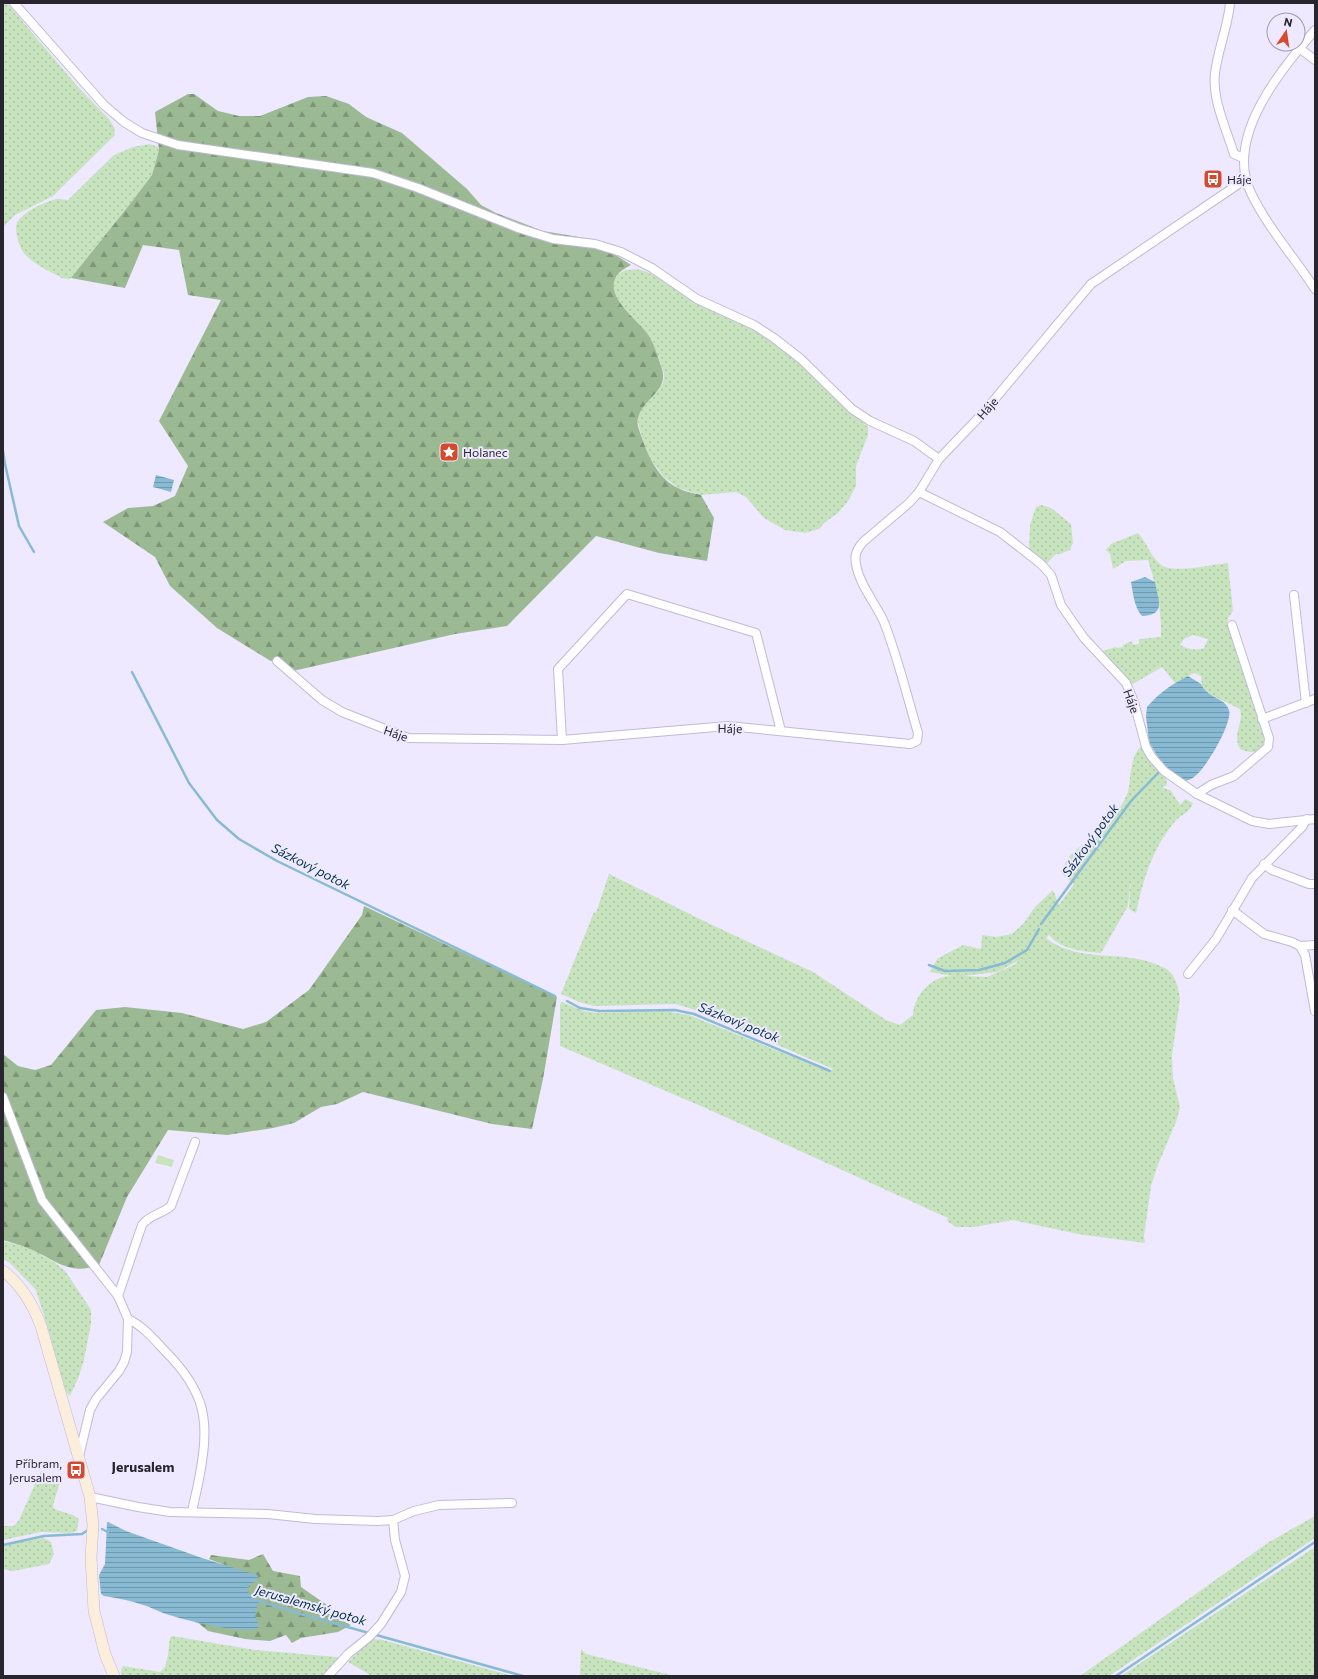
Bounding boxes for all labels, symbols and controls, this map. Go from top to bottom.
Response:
north arrow [1266,12,1306,52]
text: N [1283,15,1294,29]
bus stop icon: Háje [1202,168,1224,190]
place label: Háje [1227,172,1252,186]
street label: Háje [974,394,1000,422]
place icon: Holanec [438,441,460,463]
place label: Holanec [463,445,508,459]
street label: Háje [1121,687,1143,715]
street label: Háje [718,721,742,735]
street label: Háje [382,722,410,744]
water label: Sázkový potok [1058,800,1122,880]
water label: Sázkový potok [269,839,354,893]
water label: Sázkový potok [696,998,783,1046]
place label: Příbram, Jerusalem [9,1456,62,1485]
district label: Jerusalem [112,1458,174,1475]
bus stop icon: Příbram, Jerusalem [65,1459,87,1481]
water label: Jerusalemský potok [253,1581,369,1629]

